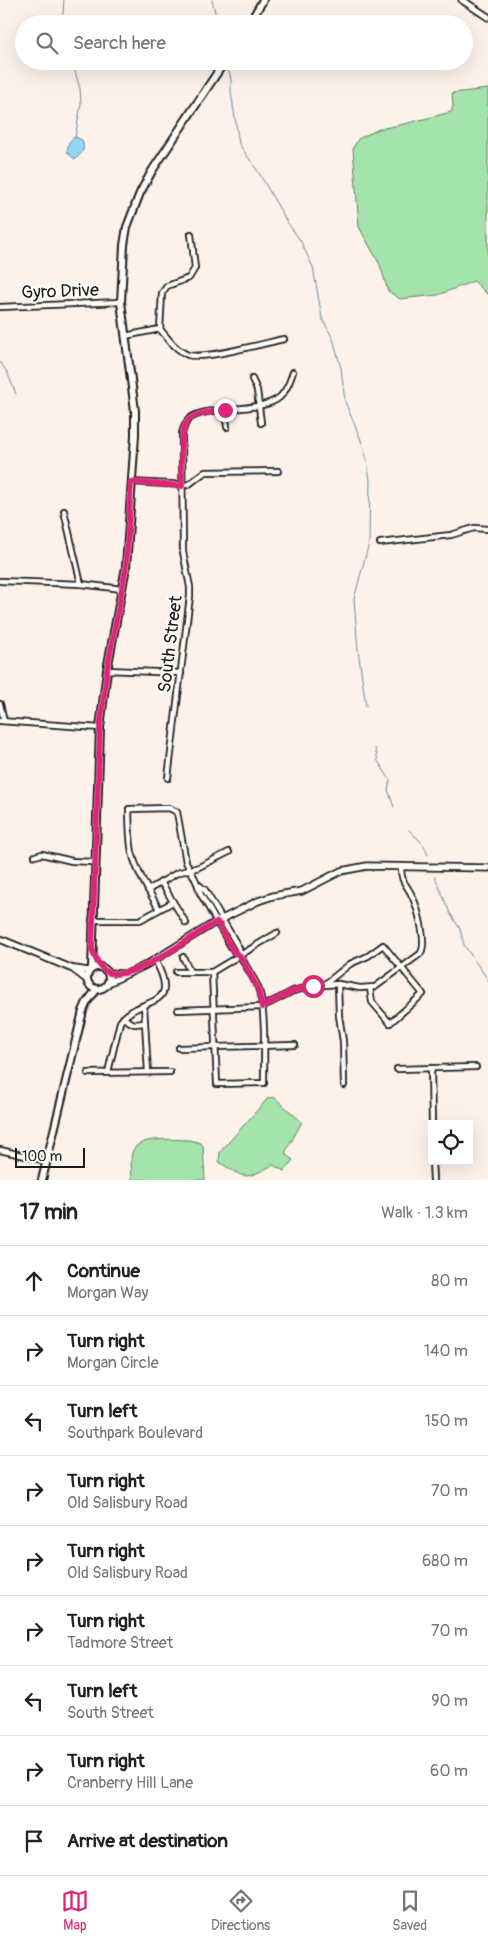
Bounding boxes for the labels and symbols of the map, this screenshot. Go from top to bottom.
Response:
street label: Gyro Drive [21,279,99,304]
route end [214,399,237,422]
street label: South Street [153,593,188,694]
route start [302,975,325,998]
scale bar [15,1145,85,1168]

